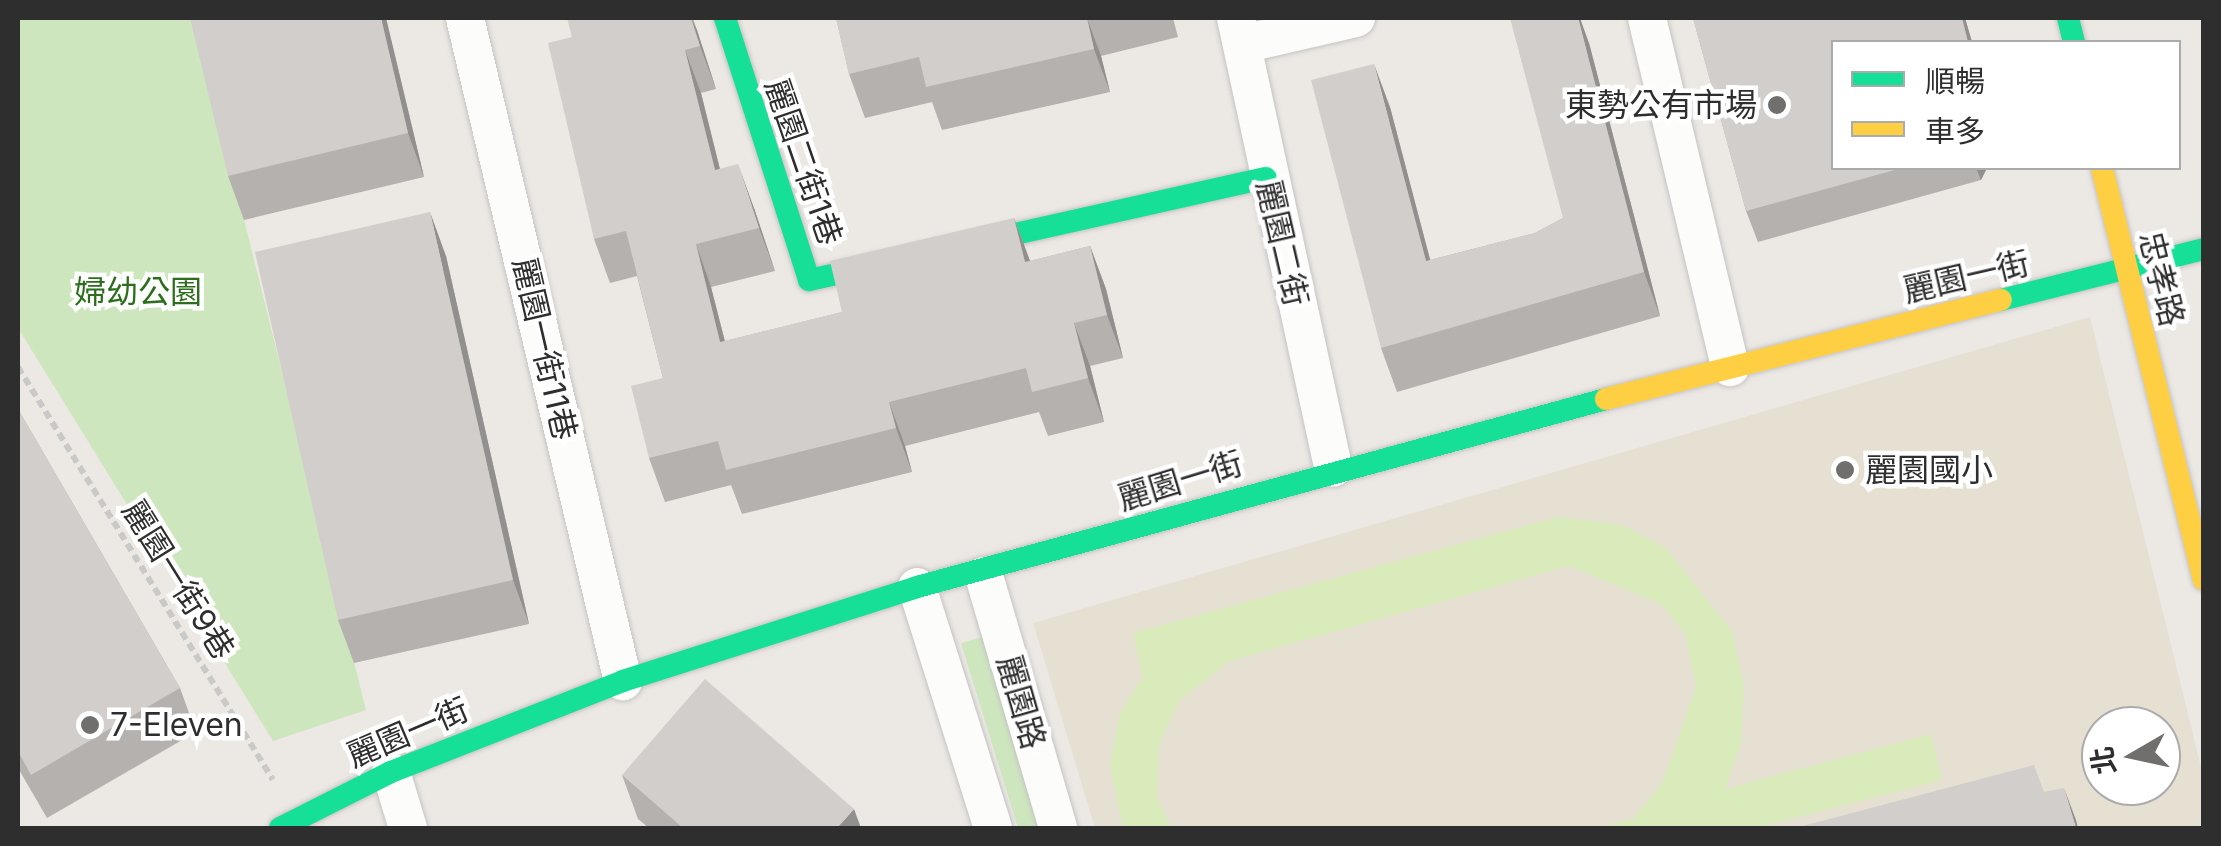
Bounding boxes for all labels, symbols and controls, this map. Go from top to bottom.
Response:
legend [1831,40,2181,170]
text: 順暢 [1925,63,1985,99]
street label: 麗園二街1巷 [757,74,849,250]
place label: 東勢公有市場 [1565,86,1757,124]
marker: 東勢公有市場 [1766,94,1788,116]
text: 車多 [1925,113,1985,149]
street label: 麗園二街 [1249,176,1315,310]
street label: 忠孝路 [2131,228,2191,330]
street label: 麗園一街 [1899,244,2033,310]
street label: 麗園一街11巷 [504,254,584,444]
park label: 婦幼公園 [74,273,202,311]
street label: 麗園一街 [1113,444,1247,518]
place label: 麗園國小 [1865,451,1993,489]
marker: 麗園國小 [1834,459,1856,481]
street label: 麗園一街9巷 [114,494,242,666]
street label: 麗園路 [989,651,1053,753]
street label: 麗園一街 [342,690,474,776]
place label: 7-Eleven [110,706,243,744]
north arrow [2081,706,2181,806]
marker: 7-Eleven [79,714,101,736]
text: 北 [2084,744,2122,777]

